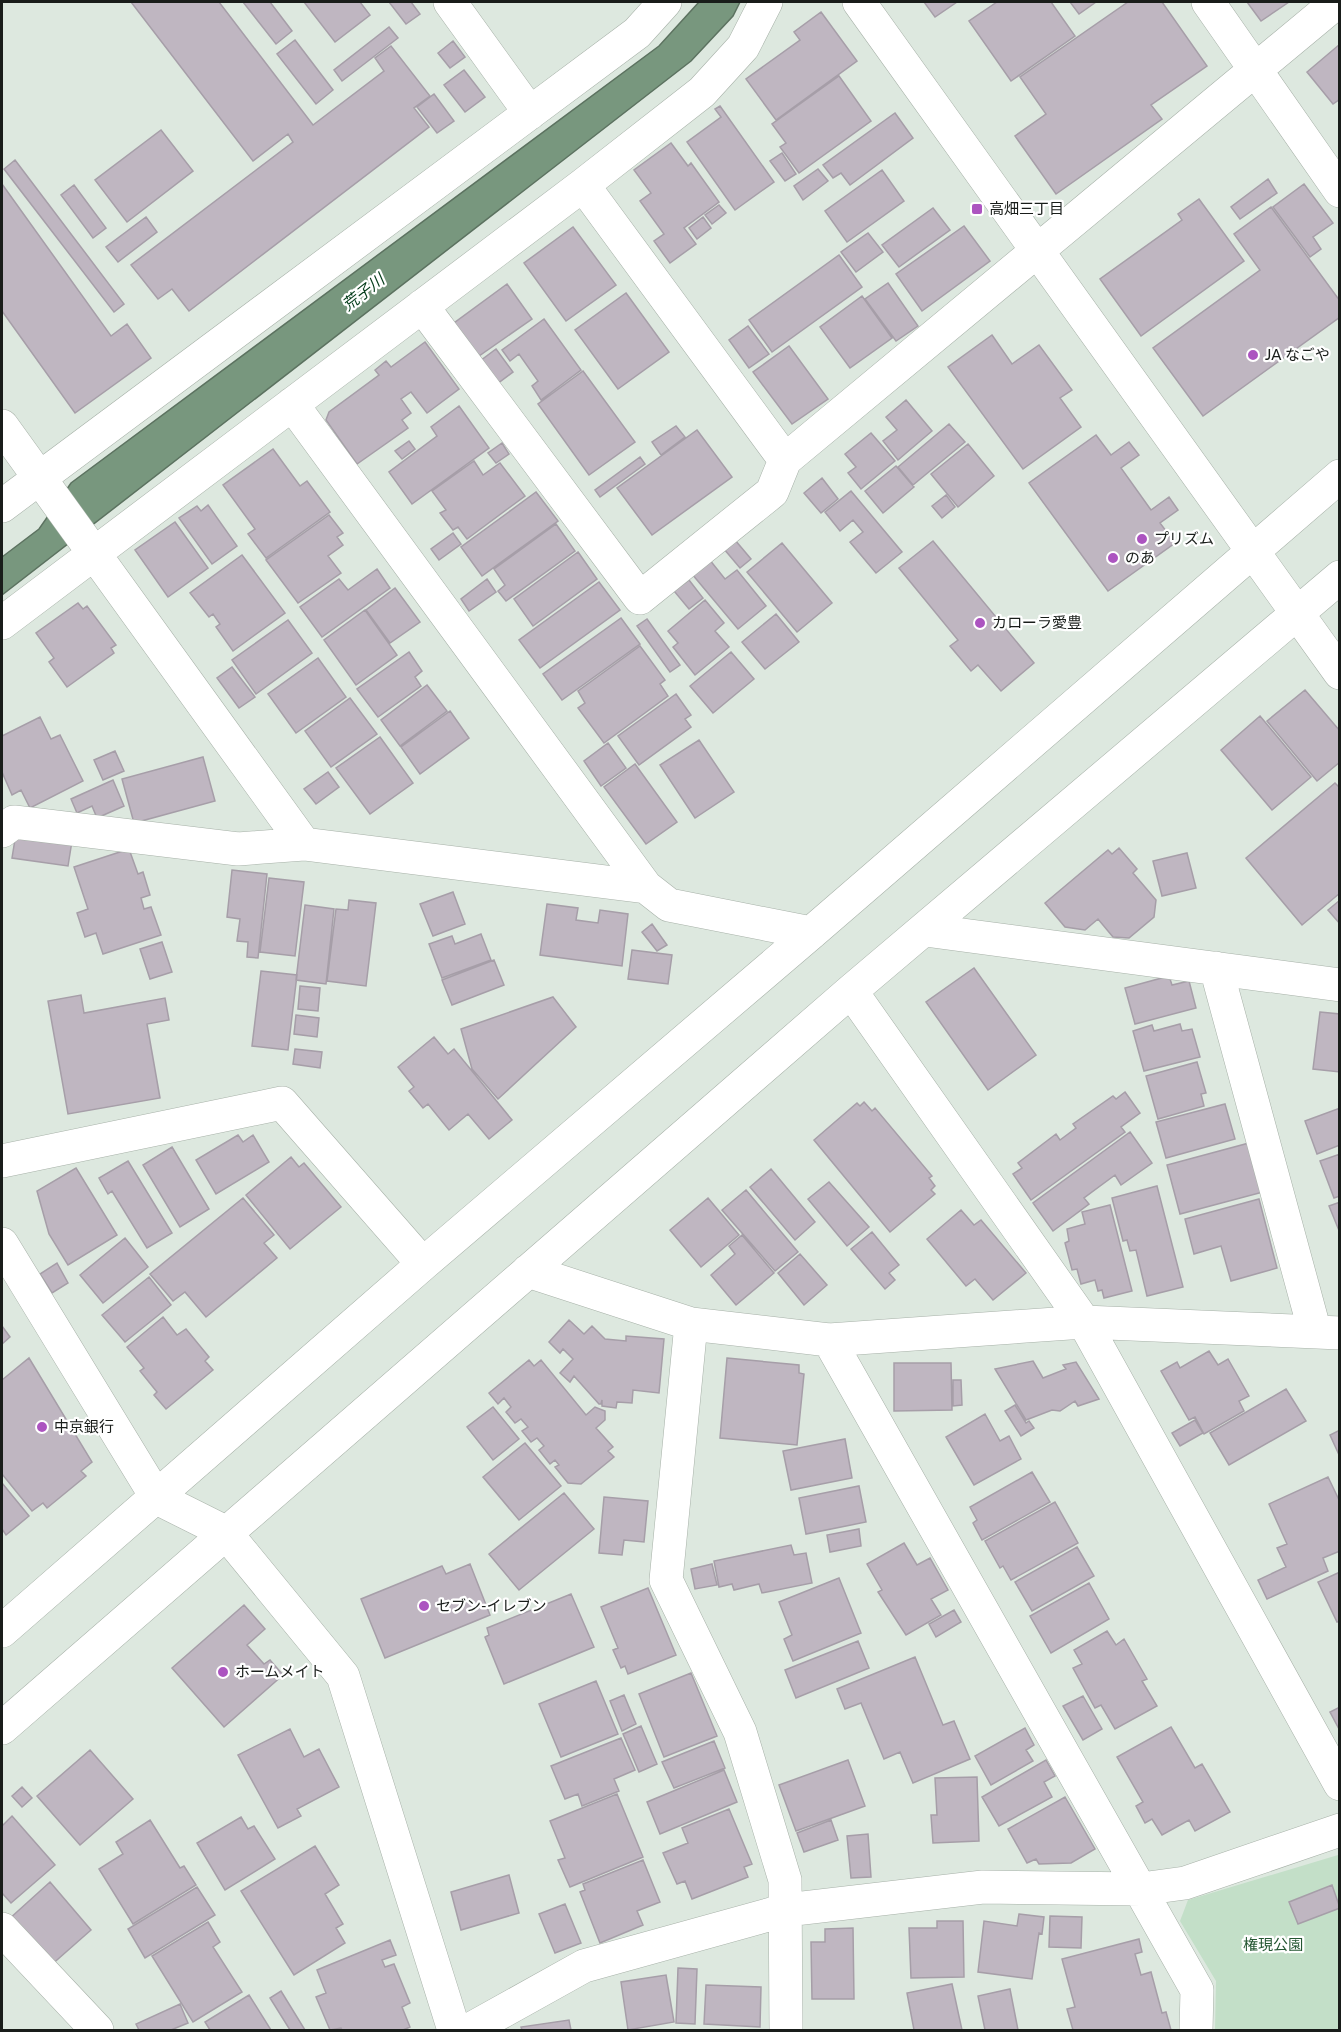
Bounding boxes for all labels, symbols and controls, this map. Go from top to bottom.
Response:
place label: 高畑三丁目 [989,199,1064,217]
marker: 高畑三丁目 [970,202,984,216]
water label: 荒子川 [338,268,389,314]
place label: JA なごや [1265,345,1330,363]
marker: JA なごや [1246,348,1260,362]
place label: プリズム [1154,529,1214,547]
marker: プリズム [1135,532,1149,546]
place label: のあ [1125,548,1155,566]
marker: のあ [1106,551,1120,565]
place label: カローラ愛豊 [992,613,1082,631]
marker: カローラ愛豊 [973,616,987,630]
place label: 中京銀行 [54,1417,114,1435]
marker: 中京銀行 [35,1420,49,1434]
place label: セブン-イレブン [436,1596,547,1614]
marker: セブン-イレブン [417,1599,431,1613]
place label: ホームメイト [235,1662,325,1680]
marker: ホームメイト [216,1665,230,1679]
park label: 権現公園 [1243,1935,1303,1953]

